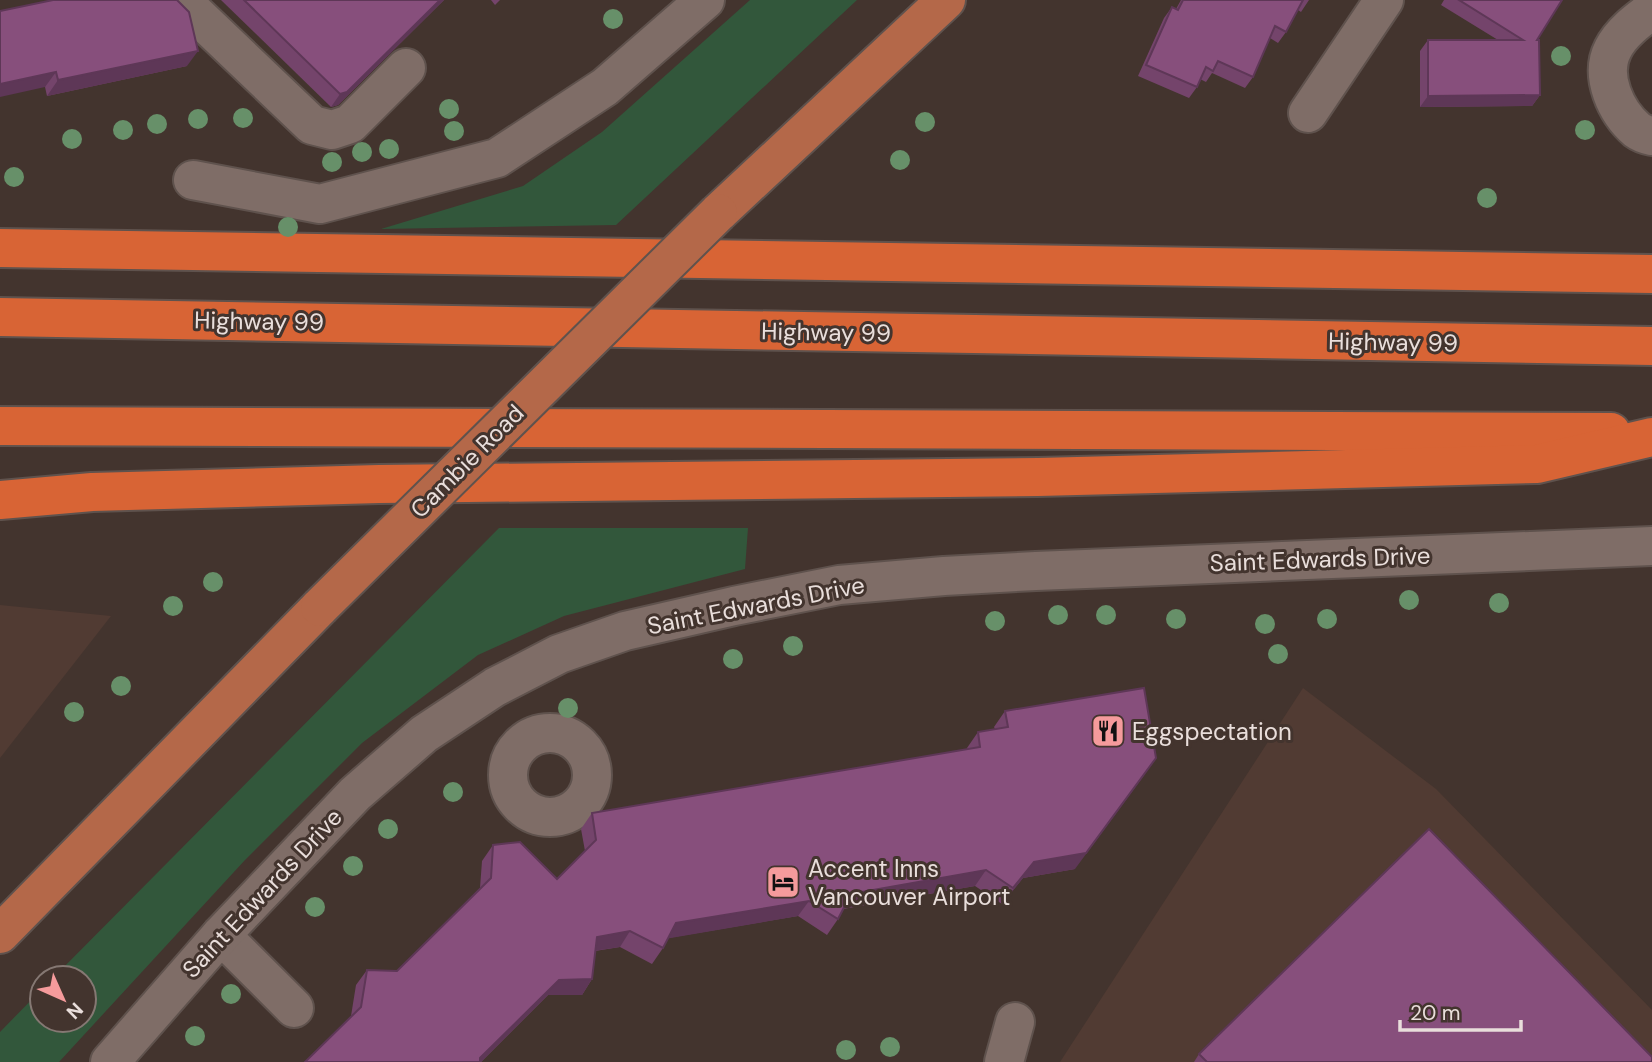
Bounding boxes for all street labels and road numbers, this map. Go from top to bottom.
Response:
street label: Highway 99 [194,304,324,338]
street label: Highway 99 [761,315,891,349]
street label: Highway 99 [1328,325,1458,359]
street label: Cambie Road [404,398,530,524]
street label: Saint Edwards Drive [1209,540,1431,578]
street label: Saint Edwards Drive [645,569,867,641]
street label: Saint Edwards Drive [175,802,349,984]

